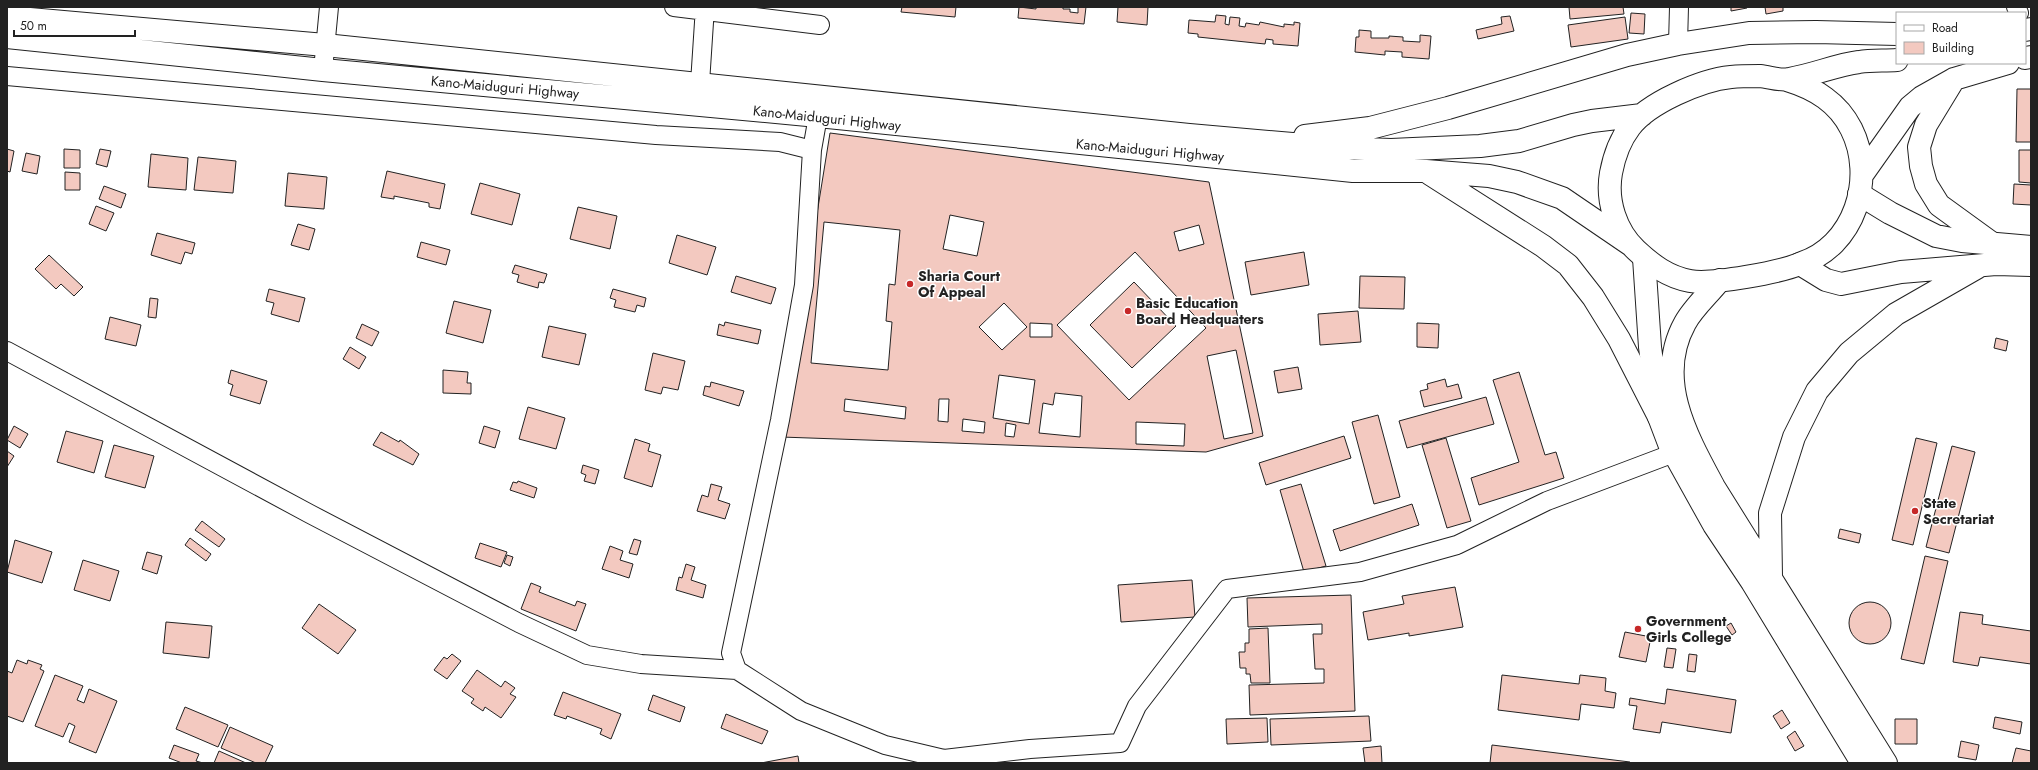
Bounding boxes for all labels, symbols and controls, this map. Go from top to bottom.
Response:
scale bar [14,12,135,38]
legend [1896,12,2026,64]
text: 50 m [20,17,47,35]
text: Road [1932,19,1958,37]
text: Building [1932,39,1974,57]
street label: Kano-Maiduguri Highway [430,71,581,104]
street label: Kano-Maiduguri Highway [752,100,903,136]
street label: Kano-Maiduguri Highway [1075,134,1226,167]
place label: Sharia Court Of Appeal [918,266,1001,302]
marker: Sharia Court Of Appeal [905,279,915,289]
place label: Basic Education Board Headquaters [1136,293,1264,329]
marker: Basic Education Board Headquaters [1123,306,1133,316]
place label: State Secretariat [1923,493,1994,529]
marker: State Secretariat [1910,506,1920,516]
place label: Government Girls College [1646,611,1732,647]
marker: Government Girls College [1633,624,1643,634]

